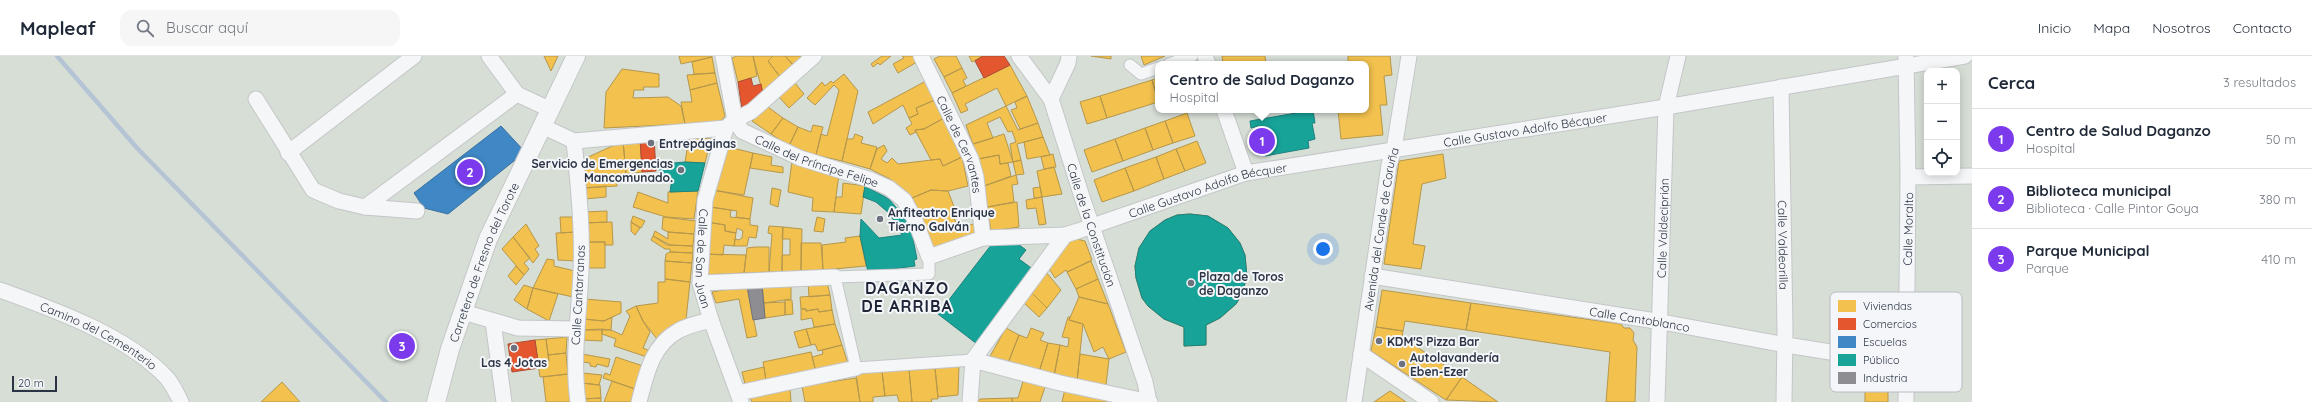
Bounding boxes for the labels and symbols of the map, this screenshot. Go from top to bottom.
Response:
street label: Calle de Cervantes [934,93,985,194]
street label: Calle Gustavo Adolfo Bécquer [1442,109,1608,149]
pin: 1 [1249,126,1275,156]
street label: Calle del Príncipe Felipe [753,131,882,190]
place label: Entrepáginas [659,136,736,151]
marker: Entrepáginas [646,138,656,148]
street label: Avenida del Conde de Coruña [1360,145,1402,312]
place label: Servicio de Emergencias Mancomunado. [531,156,673,185]
pin: 2 [457,157,483,187]
street label: Calle Gustavo Adolfo Bécquer [1126,159,1288,221]
street label: Calle de la Constitución [1064,161,1120,289]
marker: Servicio de Emergencias Mancomunado. [676,165,686,175]
street label: Calle Valdeciprián [1653,178,1671,278]
street label: Carretera de Fresno del Torote [445,180,522,344]
street label: Calle Moralto [1900,192,1916,266]
street label: Calle Valdeorilla [1775,200,1792,290]
place label: Anfiteatro Enrique Tierno Galván [888,205,995,234]
street label: Calle de San Juan [692,208,715,310]
marker: Anfiteatro Enrique Tierno Galván [875,214,885,224]
your location [1313,239,1333,259]
street label: Calle Cantarranas [568,244,588,345]
place label: Plaza de Toros de Daganzo [1199,269,1284,298]
district label: DAGANZO DE ARRIBA [861,278,953,316]
marker: Plaza de Toros de Daganzo [1186,278,1196,288]
legend [1830,292,1962,392]
street label: Camino del Cementerio [38,298,160,373]
text: Viviendas [1863,299,1912,313]
street label: Calle Cantoblanco [1588,303,1691,335]
text: Comercios [1863,317,1917,331]
pin: 3 [389,331,415,361]
place label: KDM'S Pizza Bar [1387,334,1480,349]
text: Escuelas [1863,335,1907,349]
marker: KDM'S Pizza Bar [1374,336,1384,346]
marker: Las 4 Jotas [509,343,519,353]
place label: Autolavandería Eben-Ezer [1410,350,1499,379]
text: Público [1863,353,1900,367]
place label: Las 4 Jotas [481,355,547,370]
marker: Autolavandería Eben-Ezer [1397,359,1407,369]
text: Industria [1863,371,1907,385]
scale bar [12,374,57,393]

